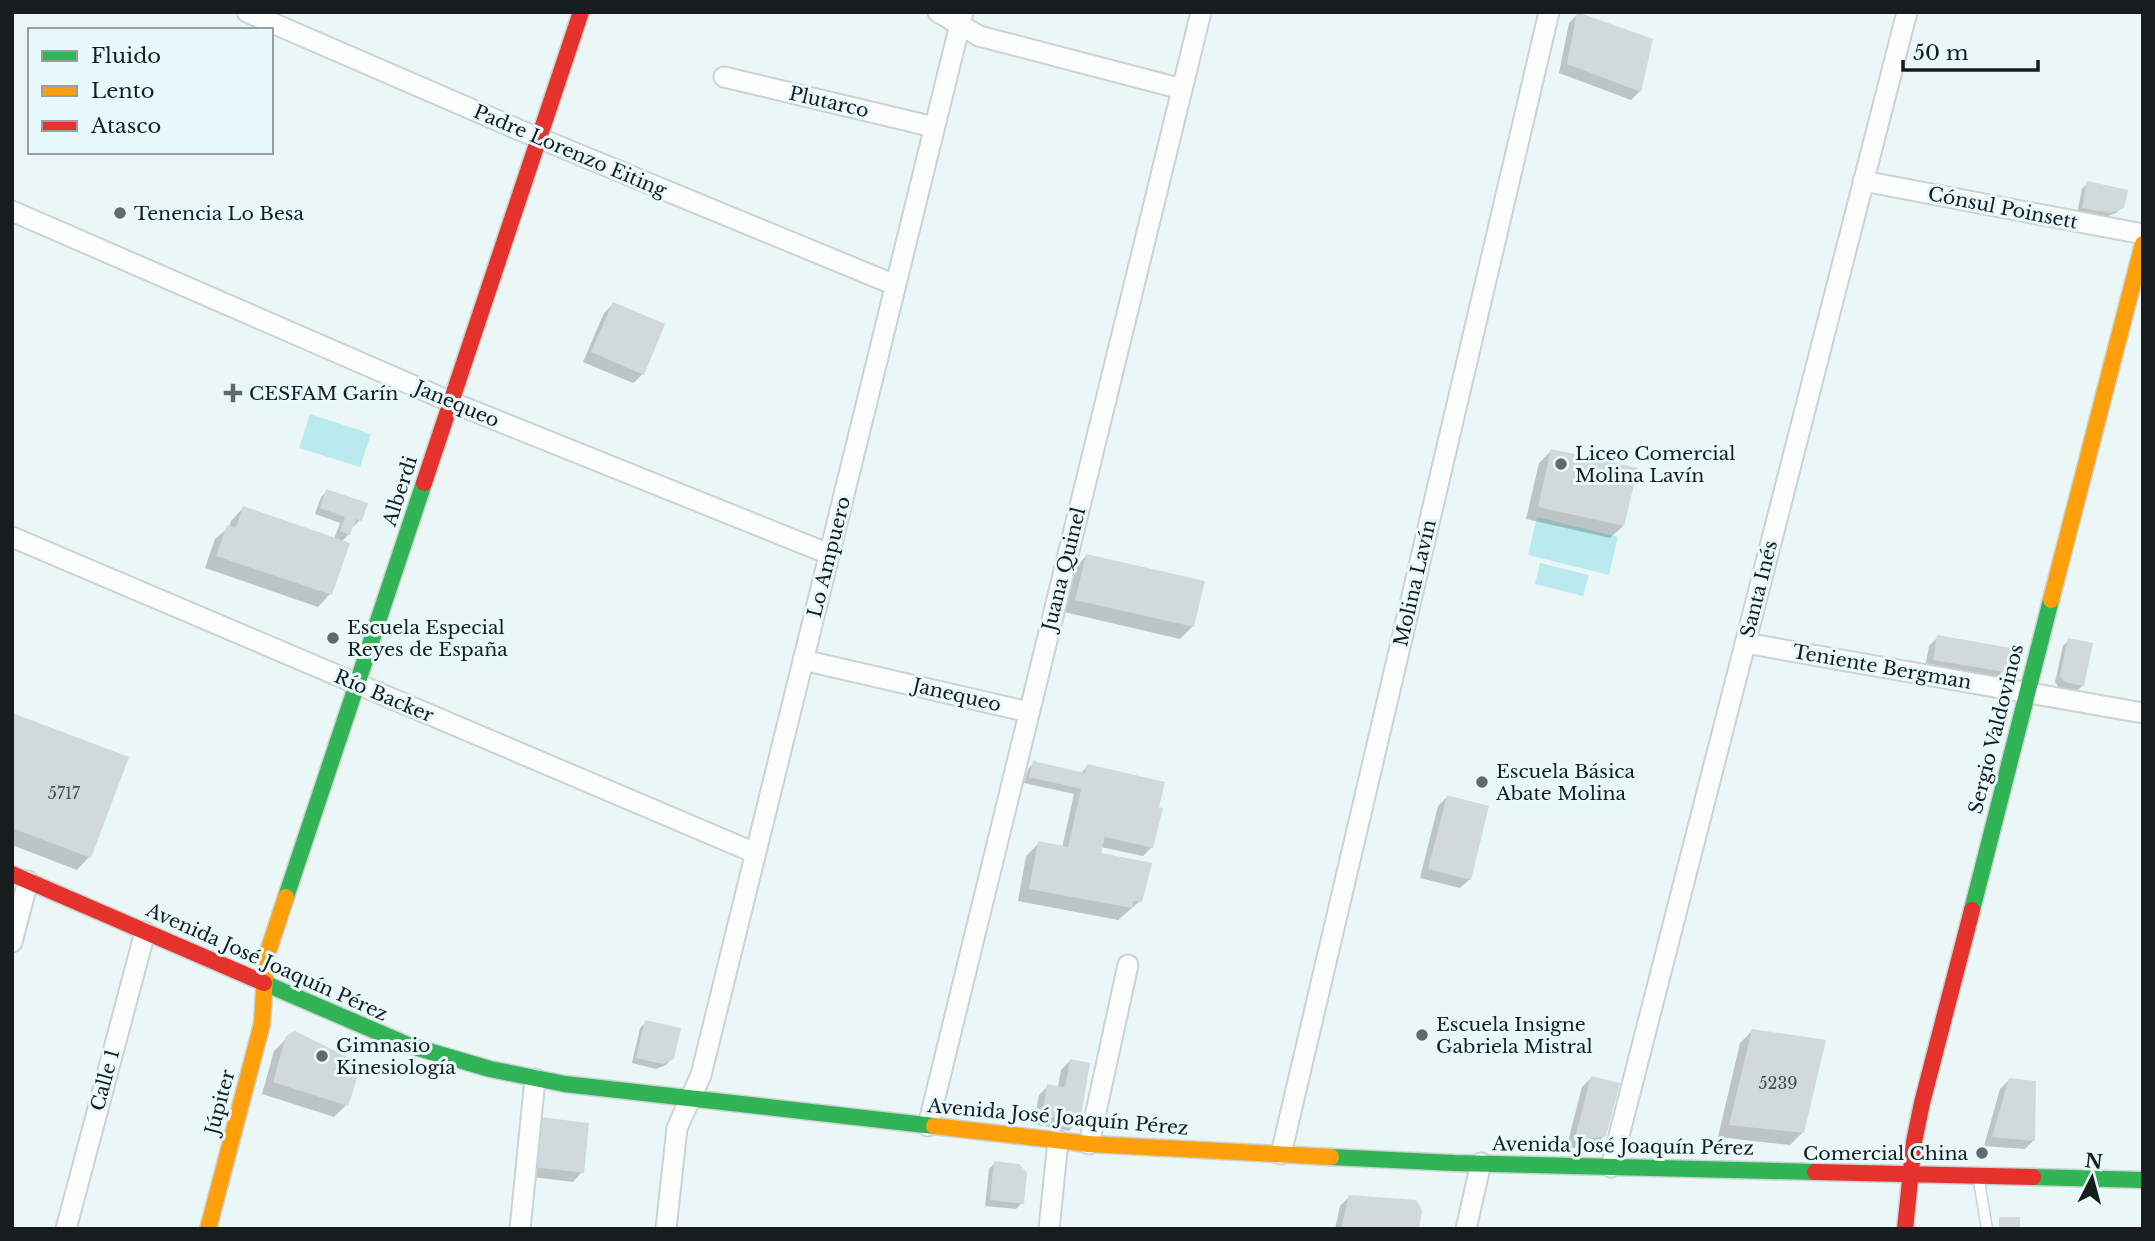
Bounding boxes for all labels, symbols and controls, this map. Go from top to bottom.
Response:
legend [28,28,273,154]
scale bar [1903,28,2038,72]
text: 50 m [1913,40,1969,66]
text: Fluido [91,43,161,69]
text: Lento [91,78,154,104]
street label: Plutarco [787,82,871,122]
street label: Padre Lorenzo Eiting [470,100,670,202]
text: Atasco [90,113,161,139]
street label: Cónsul Poinsett [1926,182,2081,234]
place label: Tenencia Lo Besa [134,202,304,225]
marker: Tenencia Lo Besa [112,205,128,221]
street label: Janequeo [408,375,503,432]
place label: CESFAM Garín [249,382,398,405]
marker: CESFAM Garín [223,383,243,403]
place label: Liceo Comercial Molina Lavín [1575,442,1735,487]
street label: Alberdi [378,453,422,530]
marker: Liceo Comercial Molina Lavín [1553,456,1569,472]
street label: Lo Ampuero [803,494,855,620]
street label: Juana Quinel [1037,505,1090,636]
street label: Molina Lavín [1389,517,1441,649]
street label: Santa Inés [1736,538,1782,640]
place label: Escuela Especial Reyes de España [347,616,508,661]
marker: Escuela Especial Reyes de España [325,630,341,646]
street label: Teniente Bergman [1791,640,1973,694]
street label: Sergio Valdovinos [1964,642,2028,816]
street label: Río Backer [331,665,437,727]
street label: Janequeo [908,673,1003,716]
place label: Escuela Básica Abate Molina [1495,760,1636,805]
marker: Escuela Básica Abate Molina [1474,774,1490,790]
house number: 5717 [48,783,81,803]
street label: Avenida José Joaquín Pérez [142,898,391,1026]
place label: Escuela Insigne Gabriela Mistral [1436,1013,1593,1058]
marker: Escuela Insigne Gabriela Mistral [1414,1027,1430,1043]
place label: Gimnasio Kinesiología [336,1034,456,1079]
street label: Calle 1 [86,1047,124,1113]
marker: Gimnasio Kinesiología [314,1048,330,1064]
street label: Júpiter [200,1067,240,1140]
house number: 5239 [1758,1073,1798,1093]
street label: Avenida José Joaquín Pérez [926,1094,1189,1140]
street label: Avenida José Joaquín Pérez [1491,1132,1754,1160]
place label: Comercial China [1803,1142,1968,1165]
north arrow [2057,1143,2127,1213]
marker: Comercial China [1974,1145,1990,1161]
text: N [2084,1149,2104,1174]

